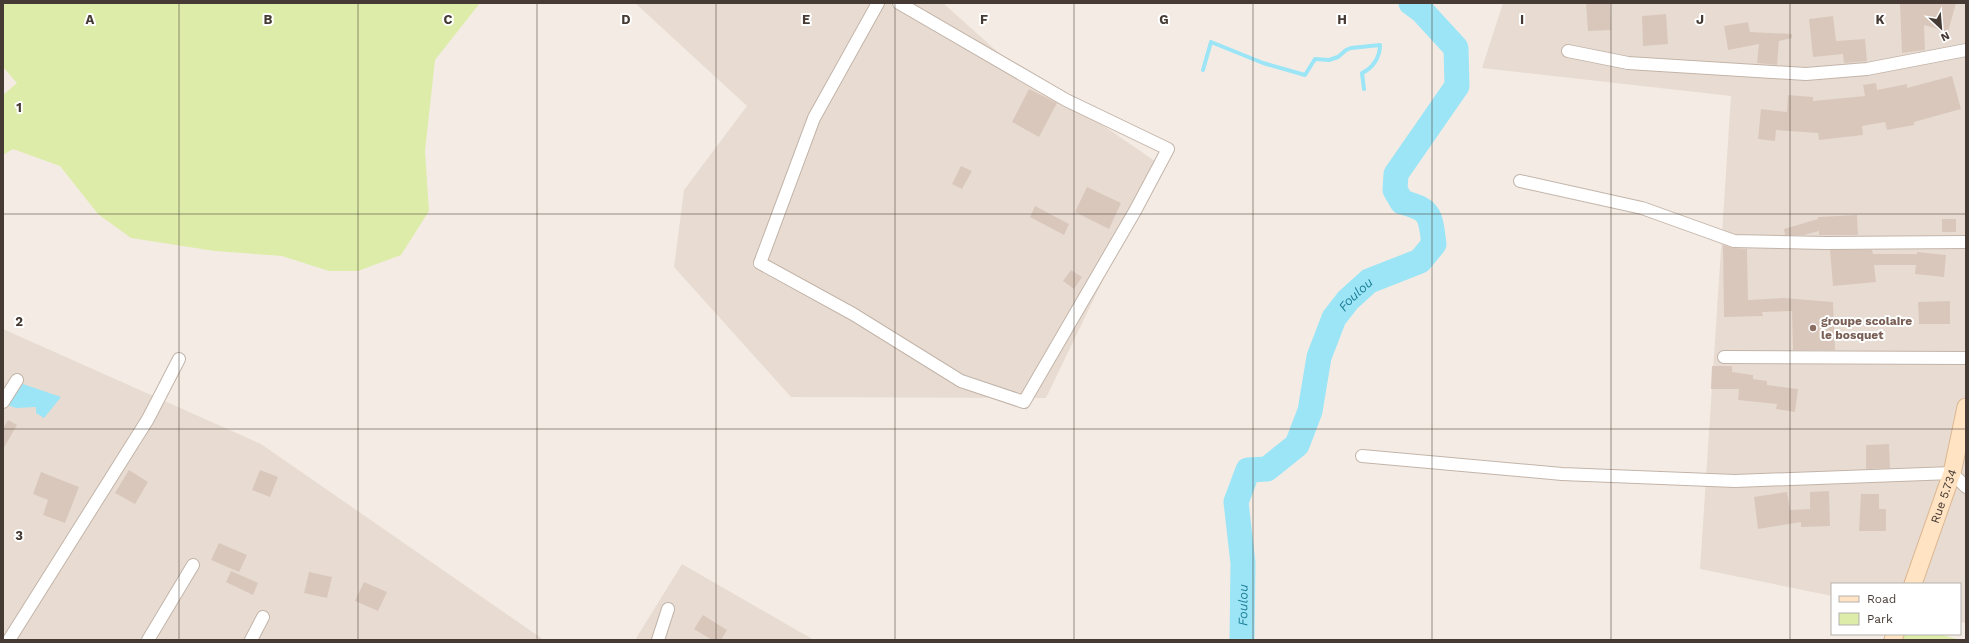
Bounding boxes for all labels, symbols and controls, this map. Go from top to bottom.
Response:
north arrow [1921,8,1961,48]
text: A [86,12,95,27]
text: B [264,12,273,27]
text: C [444,12,453,27]
text: D [621,12,631,27]
text: E [802,12,810,27]
text: F [980,12,988,27]
text: G [1159,12,1169,27]
text: H [1337,12,1347,27]
text: I [1520,12,1524,27]
text: J [1696,12,1704,27]
text: K [1875,12,1885,27]
text: N [1939,29,1952,44]
text: 1 [16,100,22,115]
water label: Foulou [1335,274,1376,314]
text: 2 [15,314,23,329]
place label: groupe scolaire le bosquet [1821,314,1912,342]
marker: groupe scolaire le bosquet [1808,323,1818,333]
street label: Rue 5.734 [1928,467,1960,525]
text: 3 [15,528,23,543]
legend [1831,583,1961,635]
water label: Foulou [1235,584,1250,626]
text: Road [1867,592,1896,606]
text: Park [1867,612,1893,626]

